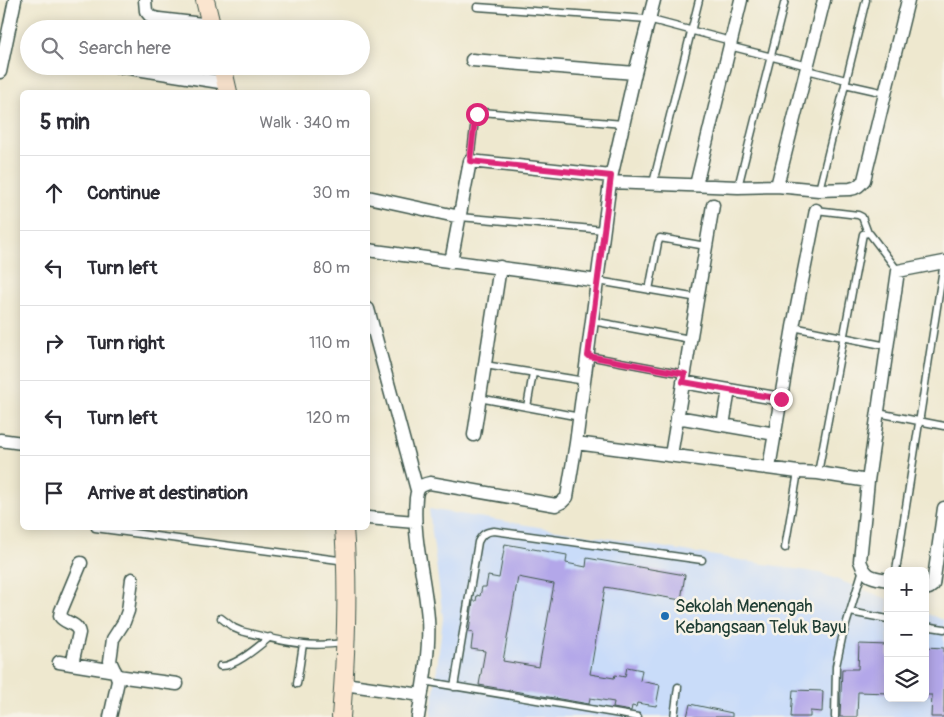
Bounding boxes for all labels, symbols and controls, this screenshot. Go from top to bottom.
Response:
search box [20,20,370,75]
icon: search [38,34,66,62]
text: Search here [78,36,171,60]
route start [466,103,489,126]
text: 5 min [40,109,90,136]
text: Walk · 340 m [259,113,350,133]
icon: ahead [40,179,68,207]
text: Continue [87,181,160,205]
text: 30 m [312,183,350,203]
icon: left [40,254,68,282]
text: Turn left [87,256,157,280]
text: 80 m [313,258,350,278]
icon: right [40,329,68,357]
text: Turn right [87,331,165,355]
text: 110 m [309,333,350,353]
route end [770,388,793,411]
icon: left [40,404,68,432]
text: Turn left [87,406,157,430]
text: 120 m [306,408,350,428]
icon: arrive [40,479,68,507]
text: Arrive at destination [87,481,248,505]
map controls [884,567,929,702]
button: + [884,567,929,612]
place label: Sekolah Menengah Kebangsaan Teluk Bayu [675,595,847,639]
marker: Sekolah Menengah Kebangsaan Teluk Bayu [659,610,671,622]
button: − [884,612,929,657]
button: layers [884,657,929,702]

